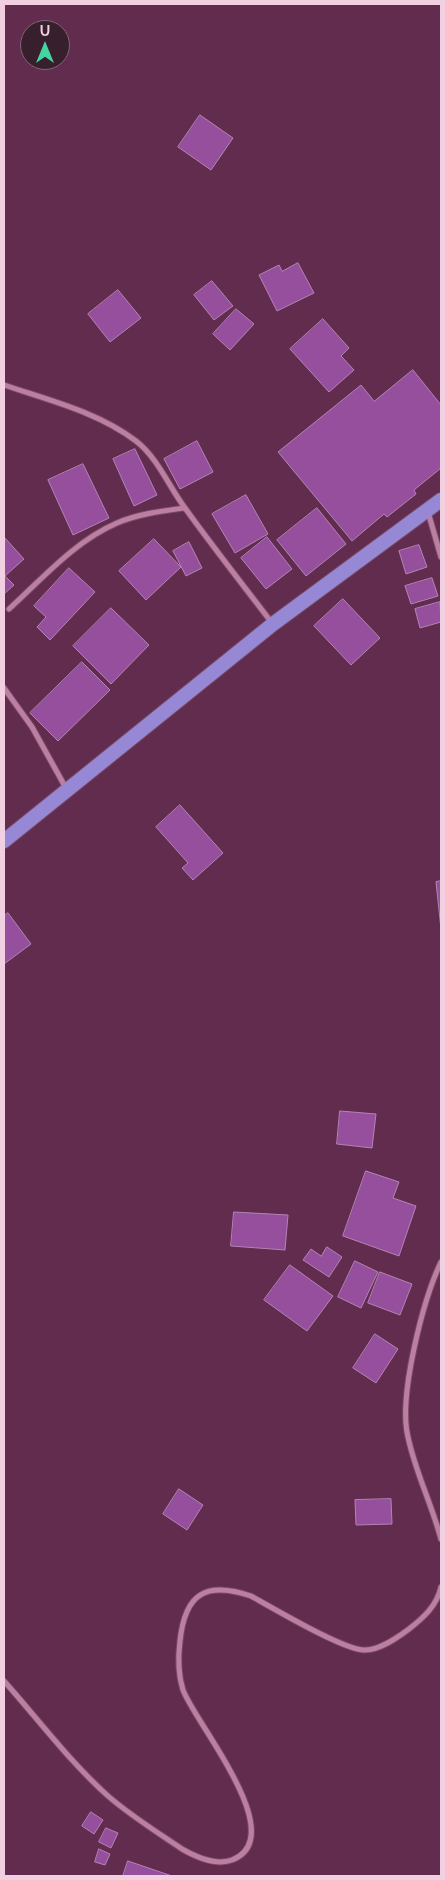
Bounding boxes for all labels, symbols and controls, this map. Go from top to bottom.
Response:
north arrow [20,20,70,70]
text: U [40,23,50,39]

